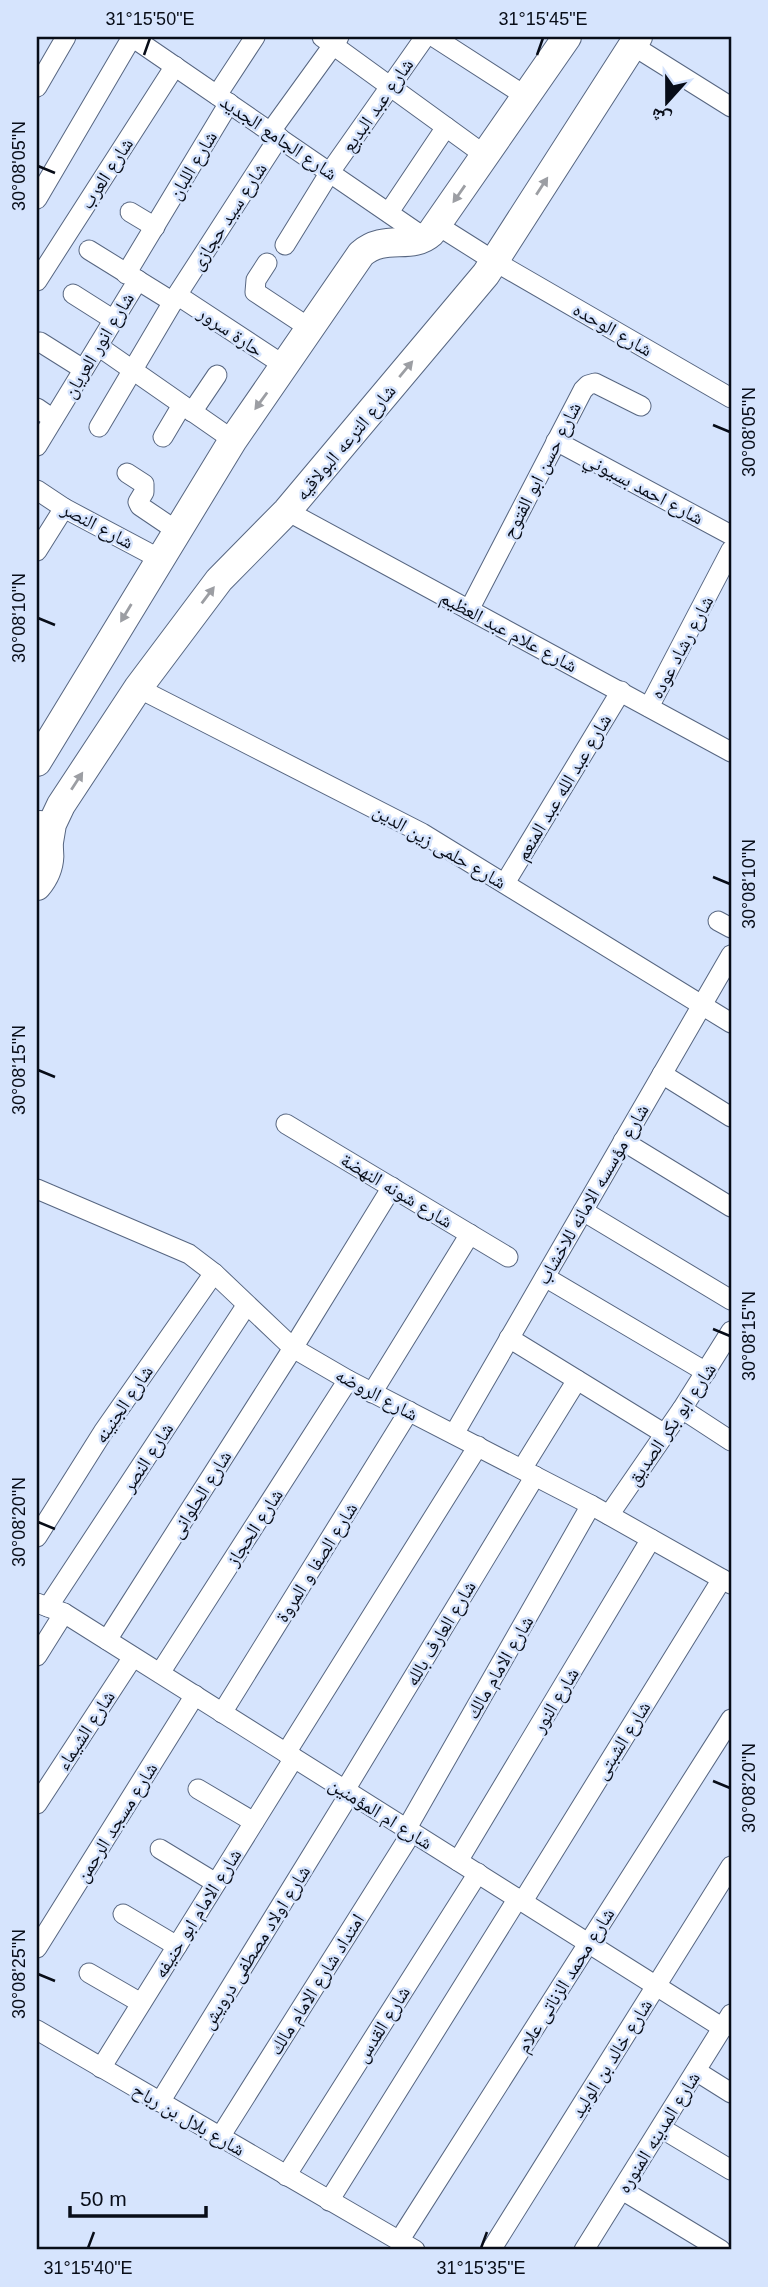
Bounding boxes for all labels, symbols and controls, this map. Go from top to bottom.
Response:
text: 31°15'50"E [105,9,195,29]
text: 31°15'45"E [498,9,588,29]
street label: شارع عبد البديع [337,54,419,157]
north arrow [632,66,702,136]
street label: شارع الجامع الجديد [215,91,341,186]
text: ش [648,103,675,131]
text: 30°08'05"N [9,121,29,211]
street label: شارع اللبان [164,127,222,204]
street label: شارع العرب [76,134,138,213]
street label: شارع سيد حجازى [186,159,272,274]
one-way arrow [535,177,548,196]
one-way arrow [452,185,466,203]
street label: شارع انور العريان [59,289,139,402]
street label: شارع الوحده [569,298,656,361]
street label: حارة سرور [193,302,267,362]
one-way arrow [398,360,413,377]
street label: شارع الترعه البولاقيه [291,380,401,505]
text: 30°08'05"N [739,387,759,477]
one-way arrow [254,392,268,410]
street label: شارع حسن ابو الفتوح [498,399,586,542]
street label: شارع احمد بسيوني [578,448,707,533]
street label: شارع النصر [57,497,137,554]
text: 30°08'10"N [9,573,29,663]
one-way arrow [200,586,215,604]
street label: شارع علام عبد العظيم [435,587,581,679]
street label: شارع رشاد عوده [646,592,718,703]
one-way arrow [120,604,133,623]
street label: شارع عبد الله عبد المنعم [511,710,617,865]
one-way arrow [70,771,83,790]
street label: شارع حلمى زين الدين [369,800,510,894]
text: 30°08'10"N [739,839,759,929]
text: 30°08'15"N [9,1025,29,1115]
street label: شارع مؤسسه الامانه للاخشاب [532,1100,654,1289]
street label: شارع شونه النهضة [337,1149,456,1233]
text: 30°08'15"N [739,1291,759,1381]
street label: شارع ابو بكر الصديق [623,1359,721,1490]
street label: شارع الجنينه [90,1361,158,1448]
street label: شارع الروضه [332,1364,421,1426]
street label: شارع النصر [117,1419,178,1497]
street label: شارع الحلوانى [165,1447,236,1542]
text: 30°08'20"N [9,1477,29,1567]
street label: شارع الحجاز [221,1485,288,1571]
street label: شارع الصفا و المروة [271,1499,362,1626]
street label: شارع العارف بالله [401,1577,481,1690]
street label: شارع الامام مالك [462,1612,540,1724]
street label: شارع النور [527,1664,584,1738]
street label: شارع الشيماء [52,1687,120,1774]
street label: شارع الشبتى [590,1697,655,1784]
text: 30°08'20"N [739,1743,759,1833]
street label: شارع مسجد الرحمن [71,1759,162,1886]
street label: شارع ام المؤمنين [324,1773,436,1856]
street label: شارع الامام ابو حنيفه [149,1845,248,1983]
street label: شارع اولاد مصطفى درويش [196,1862,315,2033]
street label: شارع محمد الزناتى علام [512,1904,621,2058]
street label: امتداد شارع الامام مالك [265,1910,371,2060]
text: 30°08'25"N [9,1929,29,2019]
street label: شارع القدس [351,1982,415,2067]
street label: شارع خالد بن الوليد [567,1995,657,2122]
street label: شارع المدينه المنوره [613,2068,705,2197]
street label: شارع بلال بن رباح [128,2079,249,2161]
scale bar [70,2175,206,2219]
text: 50 m [80,2187,127,2210]
text: 31°15'40"E [43,2258,133,2278]
text: 31°15'35"E [436,2258,526,2278]

